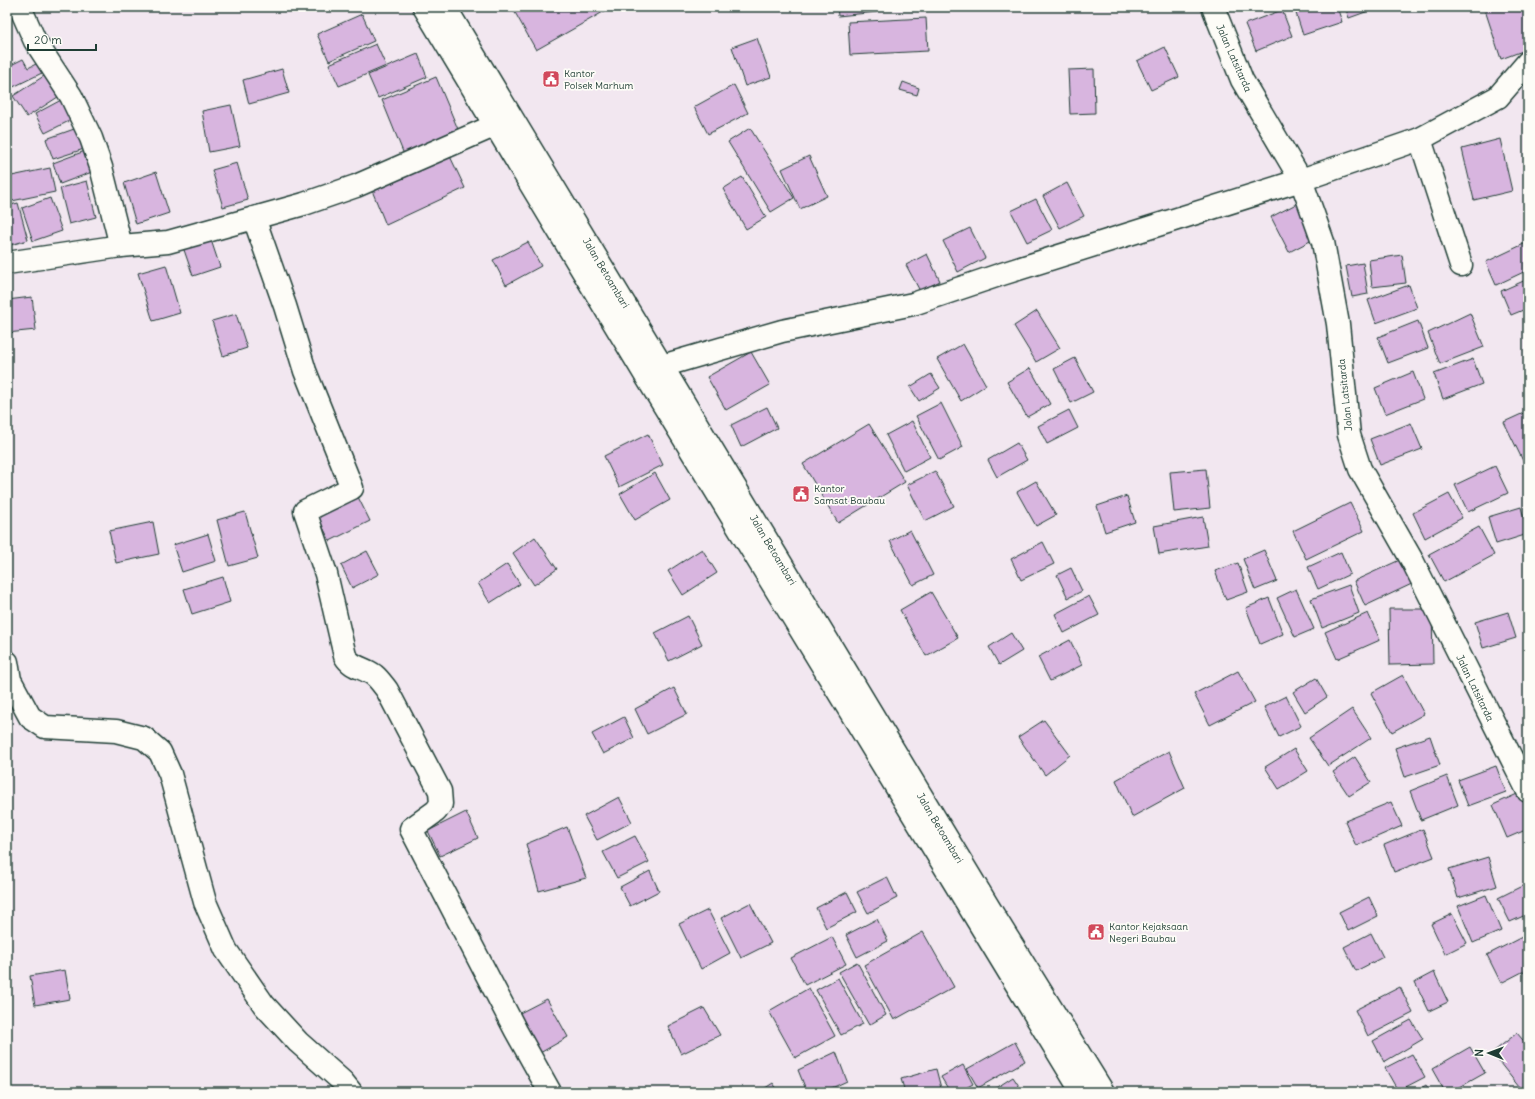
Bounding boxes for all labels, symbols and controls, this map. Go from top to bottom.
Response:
street label: Jalan Latsitarda [1213,22,1255,94]
scale bar [28,26,96,52]
text: 20 m [34,32,62,47]
place label: Kantor Polsek Marhum [564,67,633,92]
public building icon: Kantor Polsek Marhum [541,69,561,89]
street label: Jalan Betoambari [580,235,632,311]
street label: Jalan Latsitarda [1335,358,1355,432]
place label: Kantor Samsat Baubau [814,482,885,507]
public building icon: Kantor Samsat Baubau [791,484,811,504]
street label: Jalan Betoambari [747,512,799,588]
street label: Jalan Latsitarda [1453,652,1497,724]
street label: Jalan Betoambari [914,790,966,866]
place label: Kantor Kejaksaan Negeri Baubau [1109,920,1188,945]
public building icon: Kantor Kejaksaan Negeri Baubau [1086,922,1106,942]
north arrow [1469,1033,1509,1073]
text: N [1472,1049,1486,1057]

